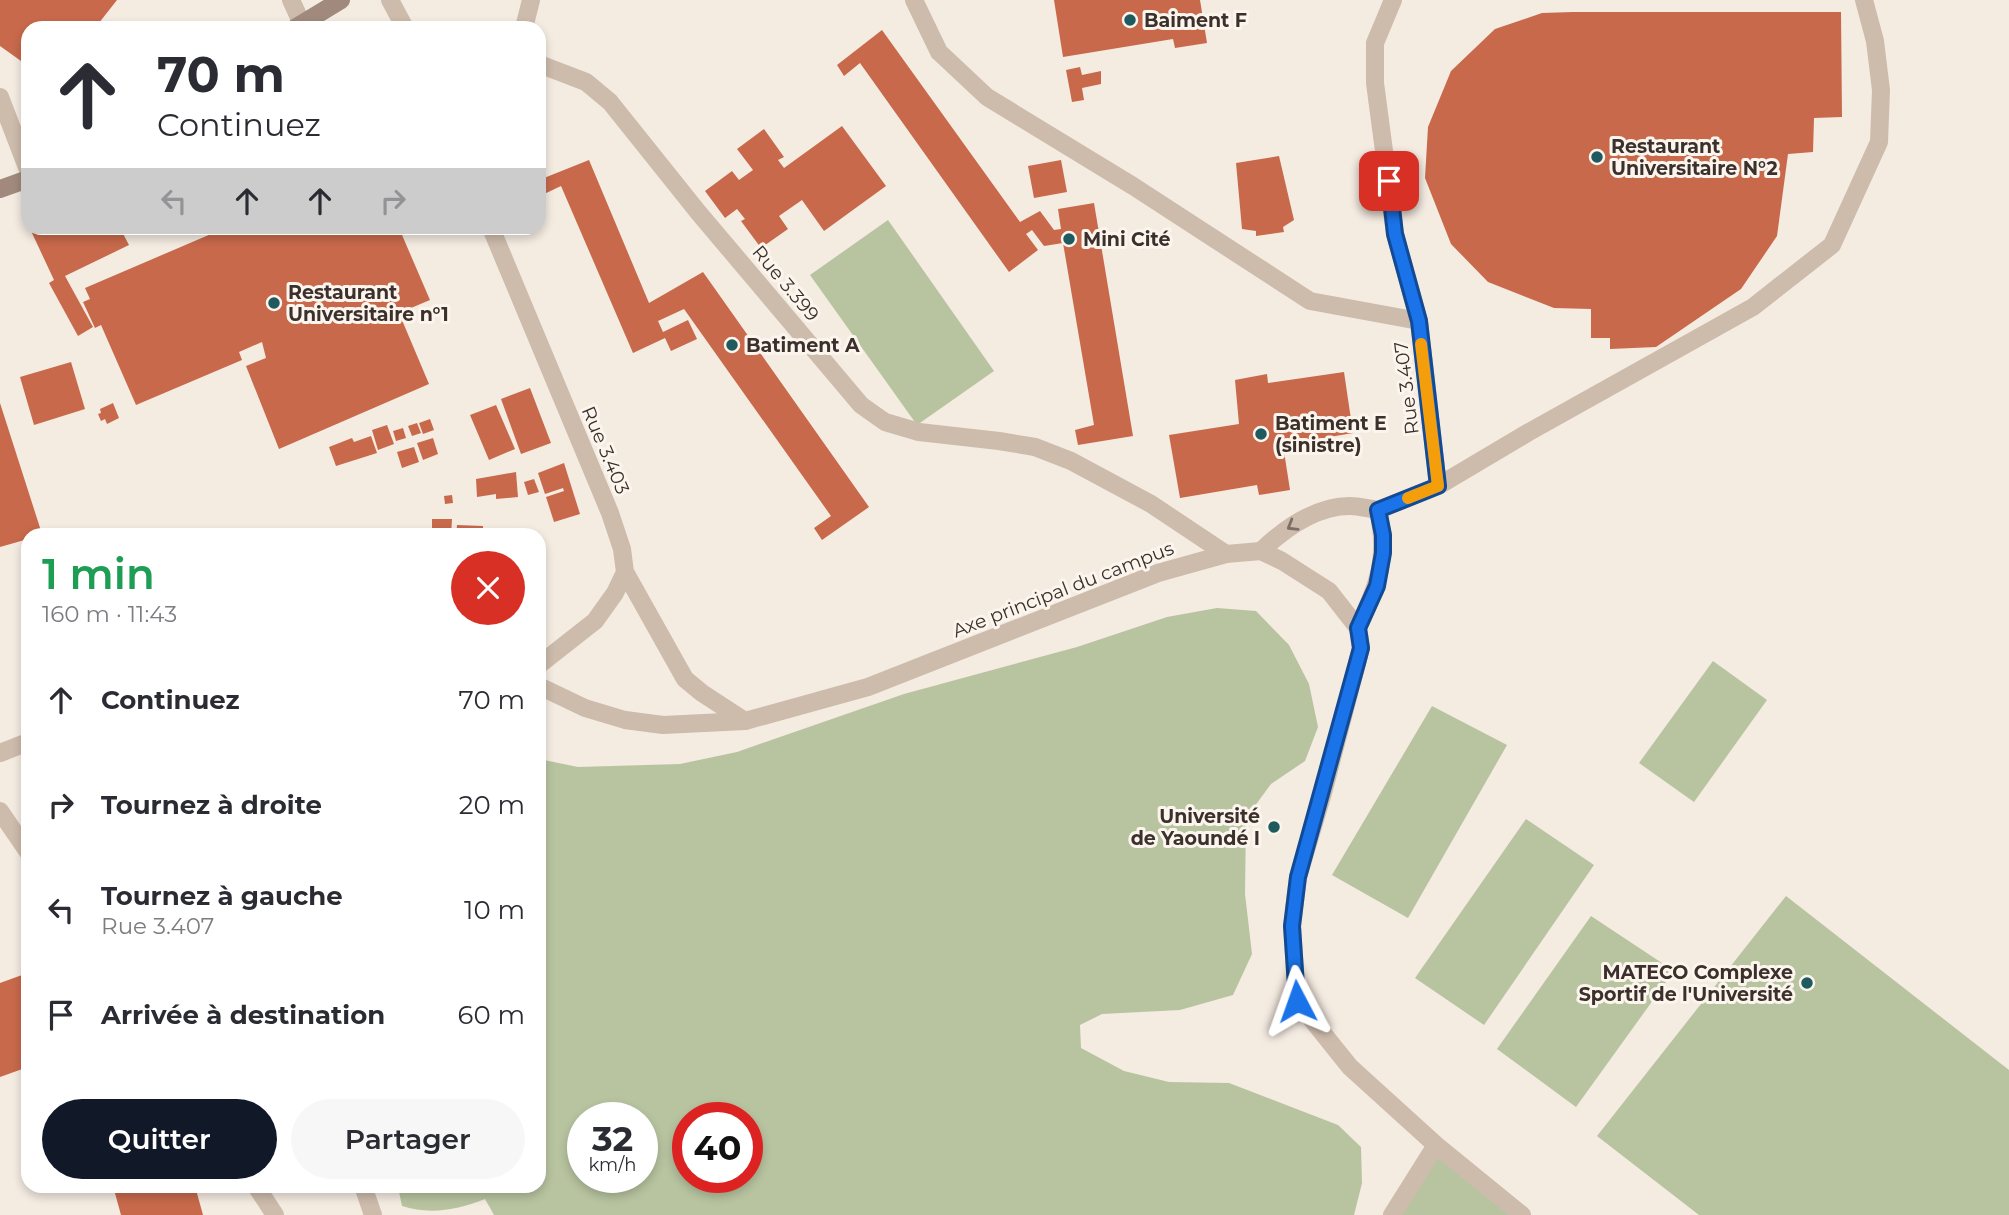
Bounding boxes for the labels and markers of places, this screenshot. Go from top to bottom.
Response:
place label: Baiment F [1144,9,1247,32]
marker: Baiment F [1122,12,1138,28]
place label: Restaurant Universitaire N°2 [1611,135,1778,180]
marker: Restaurant Universitaire N°2 [1589,149,1605,165]
pin [1359,151,1419,211]
place label: Mini Cité [1083,228,1171,251]
marker: Mini Cité [1061,231,1077,247]
place label: Restaurant Universitaire n°1 [288,281,449,326]
marker: Restaurant Universitaire n°1 [266,295,282,311]
place label: Batiment A [746,334,860,357]
marker: Batiment A [724,337,740,353]
place label: Batiment E (sinistre) [1275,412,1387,457]
marker: Batiment E (sinistre) [1253,426,1269,442]
place label: Université de Yaoundé I [1131,805,1260,850]
marker: Université de Yaoundé I [1266,819,1282,835]
place label: MATECO Complexe Sportif de l'Université [1579,961,1793,1006]
marker: MATECO Complexe Sportif de l'Université [1799,975,1815,991]

